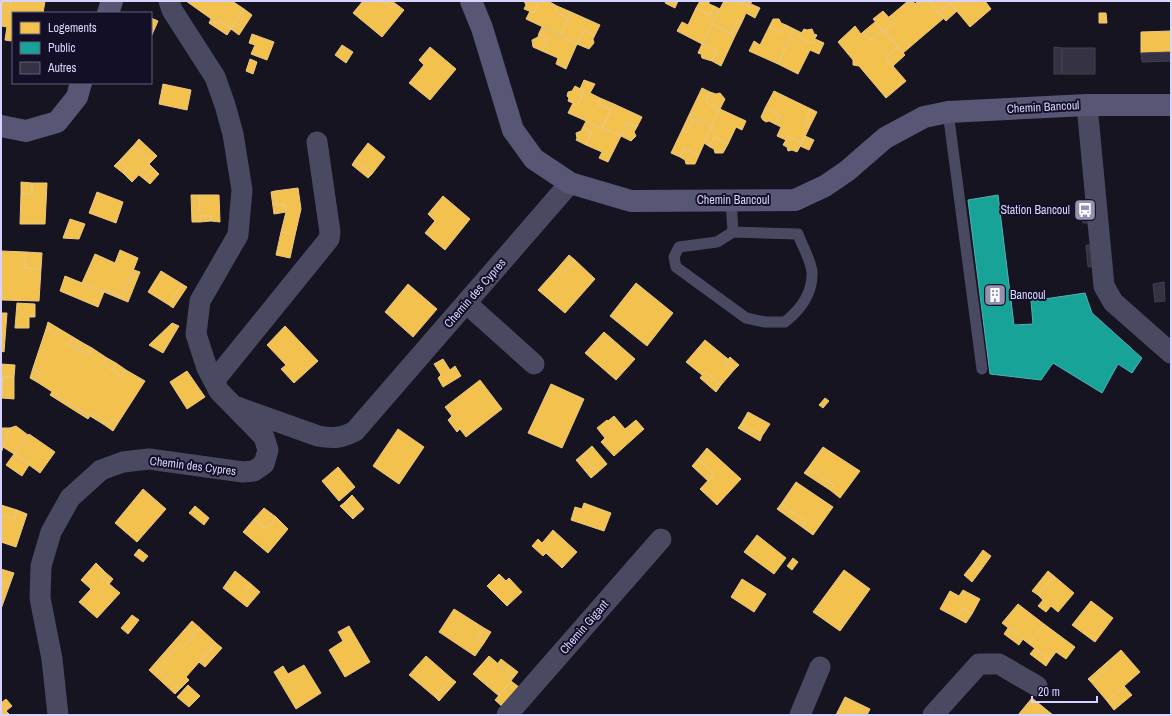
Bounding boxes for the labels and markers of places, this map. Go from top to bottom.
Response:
bus stop icon: Station Bancoul [1072,197,1098,223]
place label: Station Bancoul [1001,202,1070,218]
building icon: Bancoul [982,282,1008,308]
place label: Bancoul [1010,287,1046,303]

